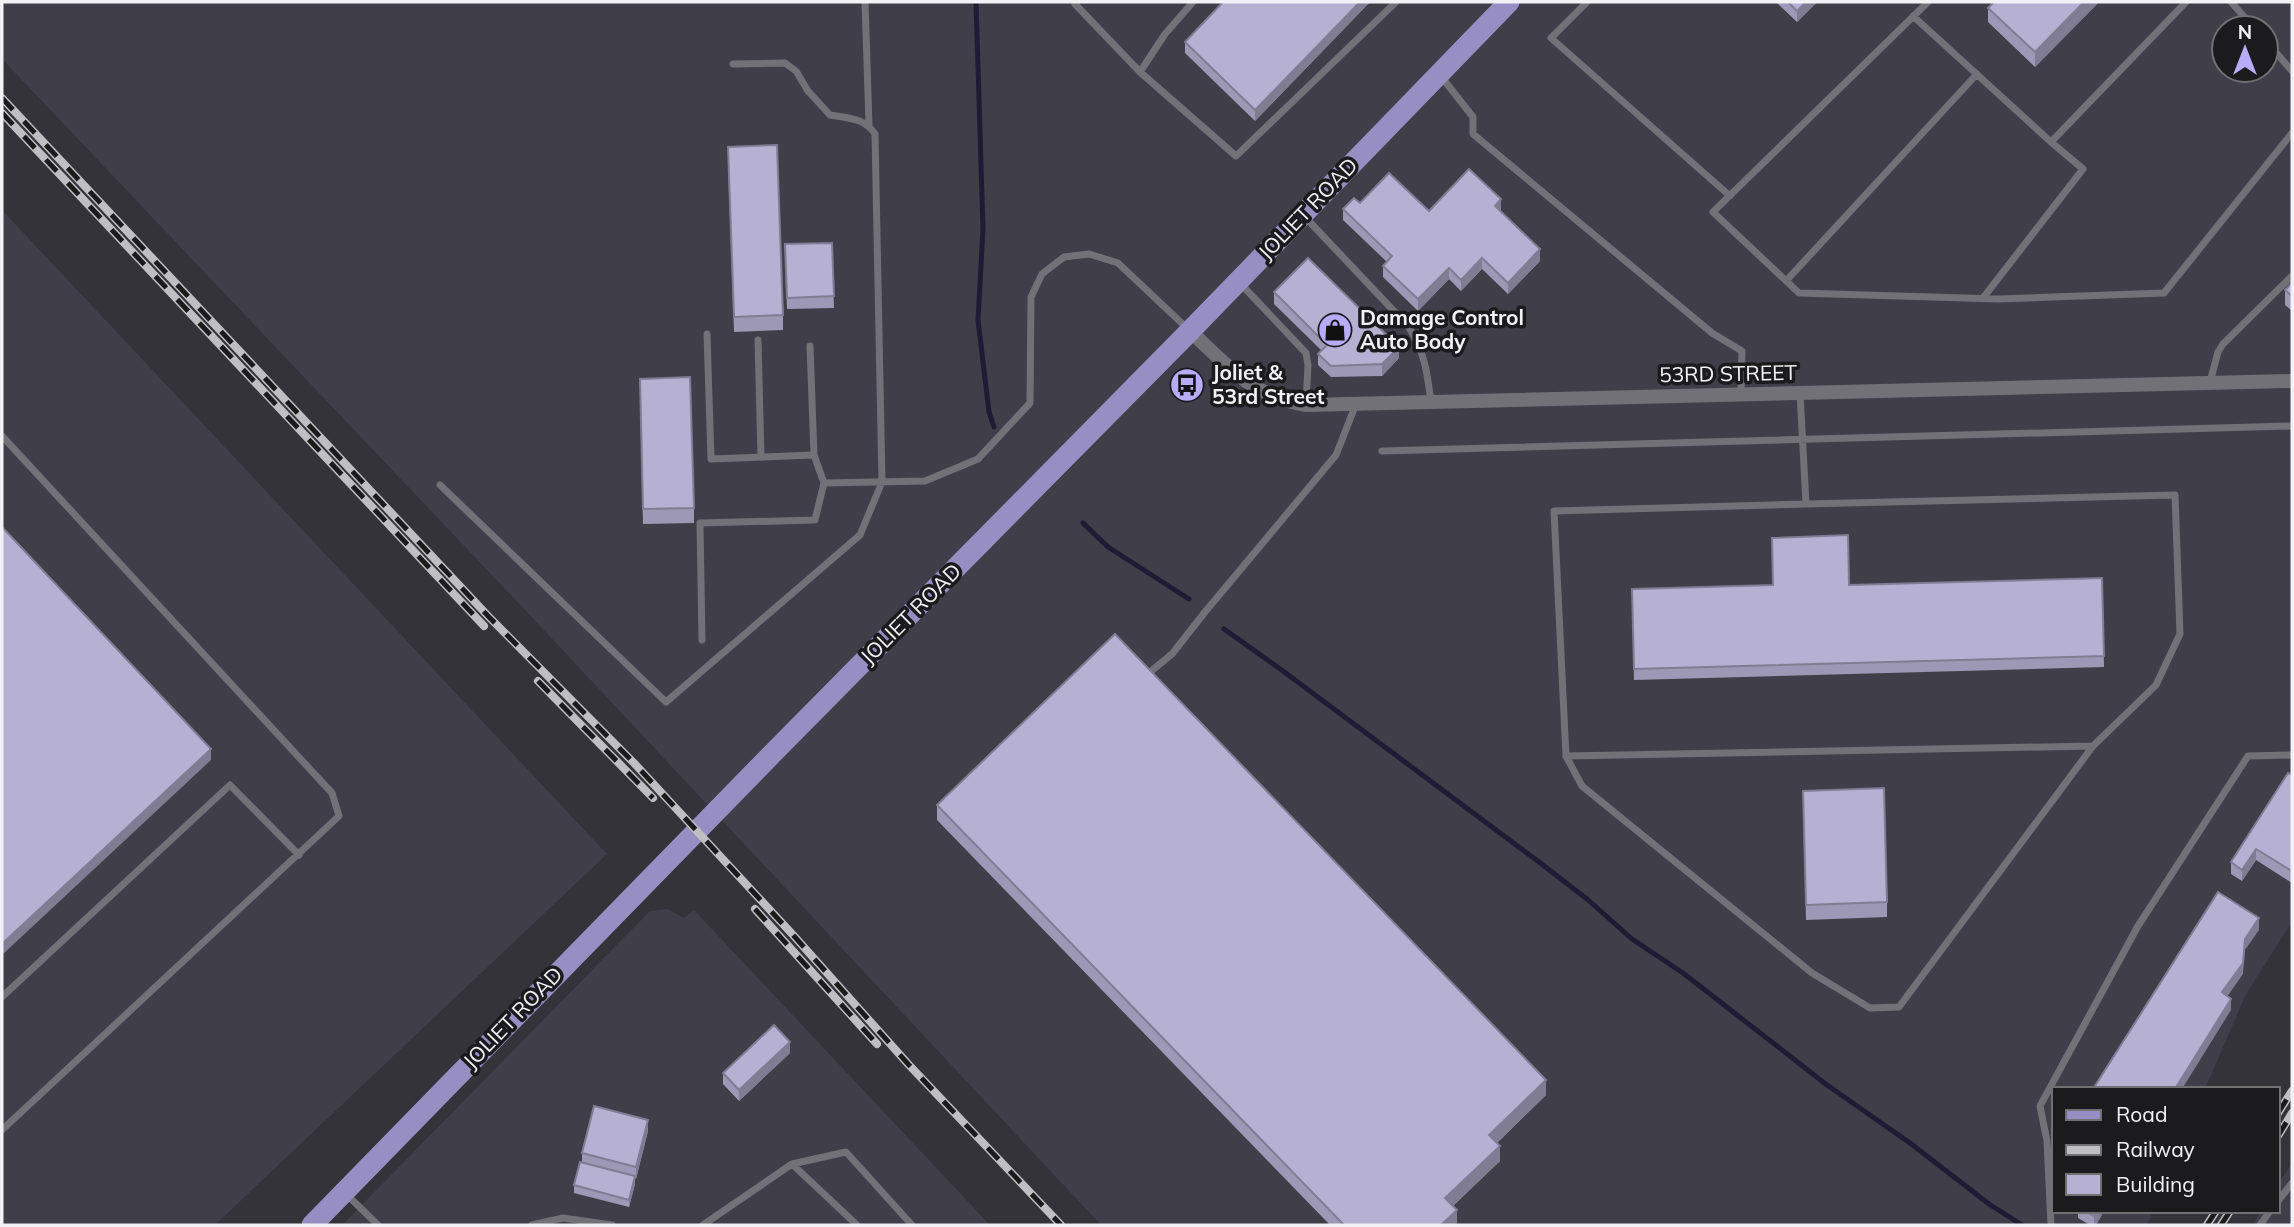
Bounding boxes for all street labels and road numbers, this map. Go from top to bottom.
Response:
street label: JOLIET ROAD [1252,152,1362,265]
street label: 53RD STREET [1659,359,1798,387]
street label: JOLIET ROAD [855,558,966,669]
street label: JOLIET ROAD [457,961,567,1074]

